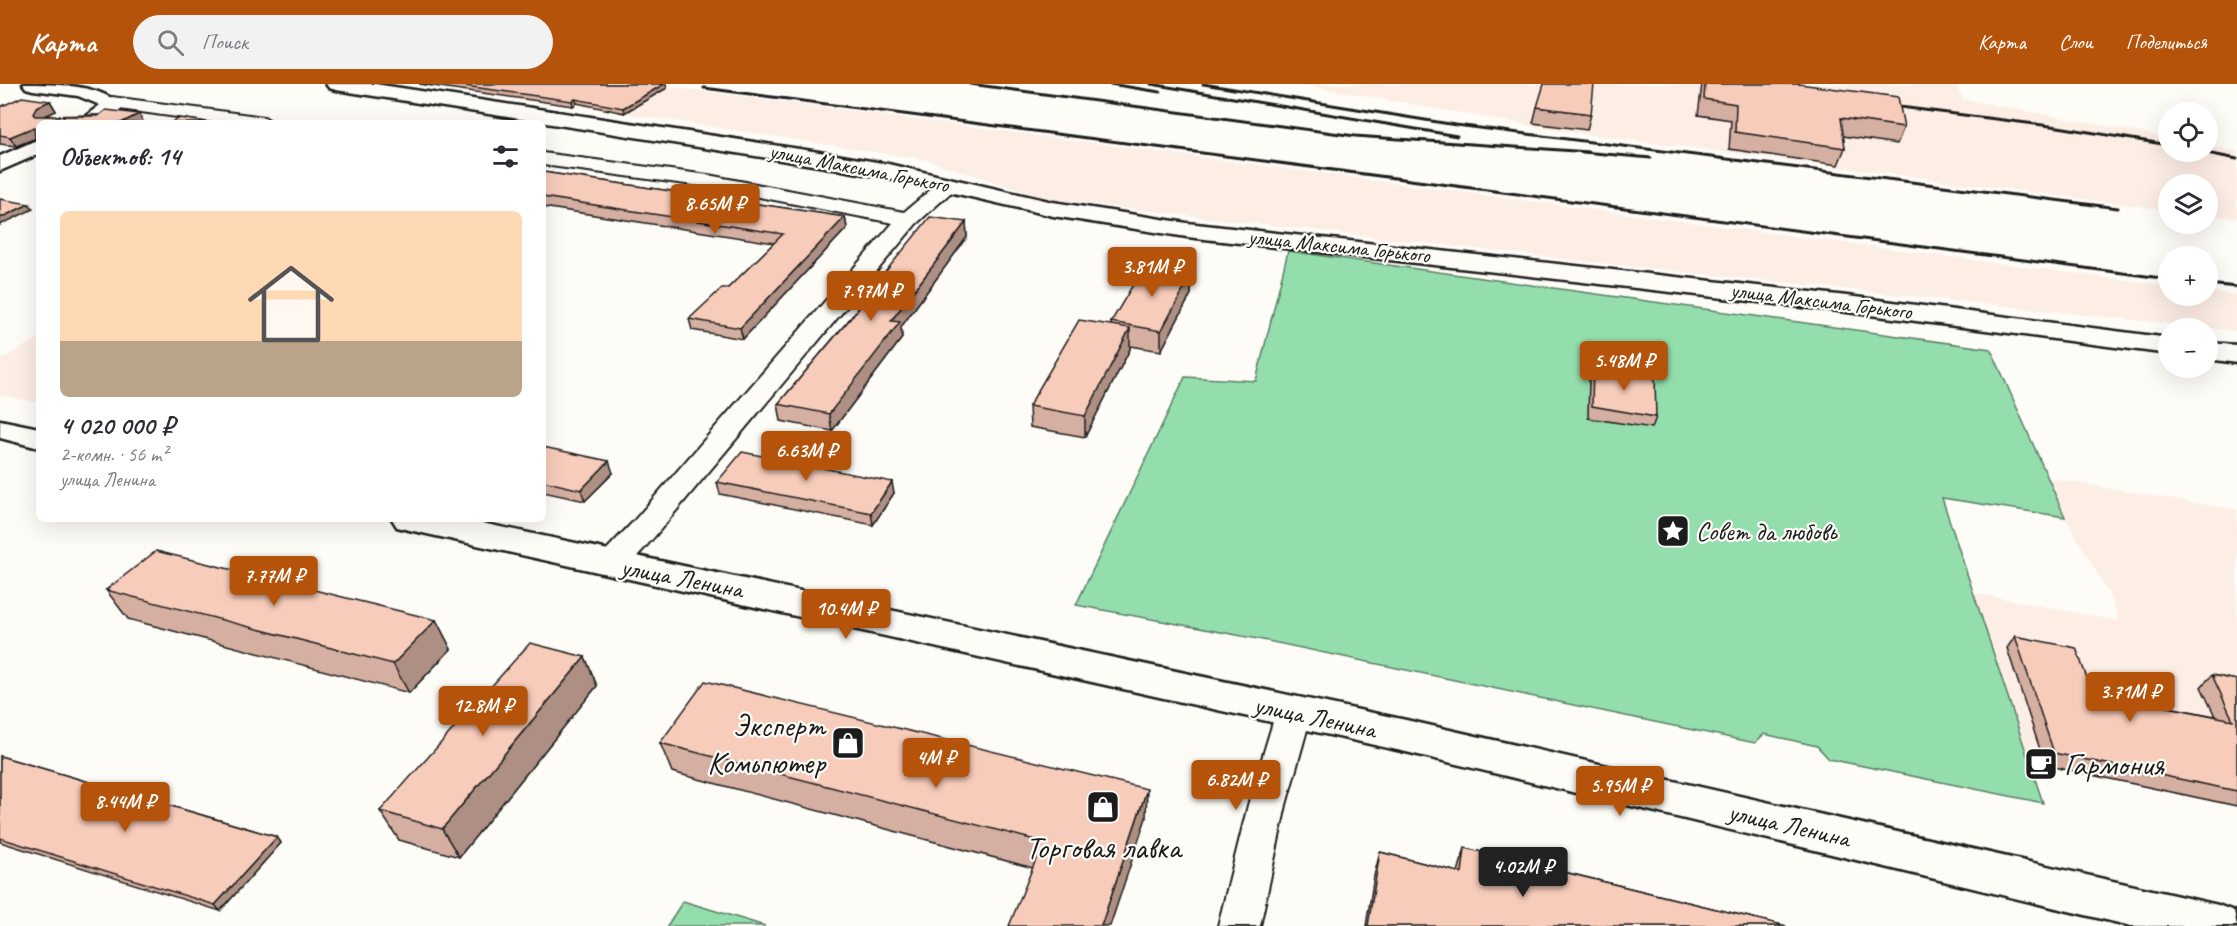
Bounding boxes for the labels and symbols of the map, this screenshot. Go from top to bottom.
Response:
street label: улица Максима Горького [765,136,952,199]
pin: 8.65M ₽ [660,184,770,235]
street label: улица Максима Горького [1245,222,1432,270]
pin: 3.81M ₽ [1097,247,1207,298]
pin: 7.97M ₽ [816,271,926,322]
street label: улица Максима Горького [1727,276,1914,326]
pin: 5.48M ₽ [1569,341,1679,392]
pin: 6.63M ₽ [751,431,861,482]
place icon: Совет да любовь [1655,513,1691,549]
place label: Совет да любовь [1696,515,1838,548]
street label: улица Ленина [616,550,748,606]
pin: 7.77M ₽ [219,556,329,607]
pin: 10.4M ₽ [791,589,901,640]
pin: 3.71M ₽ [2075,672,2185,723]
pin: 12.8M ₽ [428,686,538,737]
street label: улица Ленина [1249,688,1381,746]
place label: Эксперт Комьпютер [707,705,827,783]
shop icon: Эксперт Комьпютер [830,725,866,761]
pin: 4M ₽ [900,738,972,789]
place label: Гармония [2064,744,2165,785]
cafe icon: Гармония [2023,746,2059,782]
pin: 6.82M ₽ [1181,760,1291,811]
pin: 5.95M ₽ [1565,766,1675,817]
pin: 8.44M ₽ [70,782,180,833]
shop icon: Торговая лавка [1085,789,1121,825]
street label: улица Ленина [1723,795,1855,856]
place label: Торговая лавка [1025,827,1183,868]
pin: 4.02M ₽ [1468,847,1578,898]

